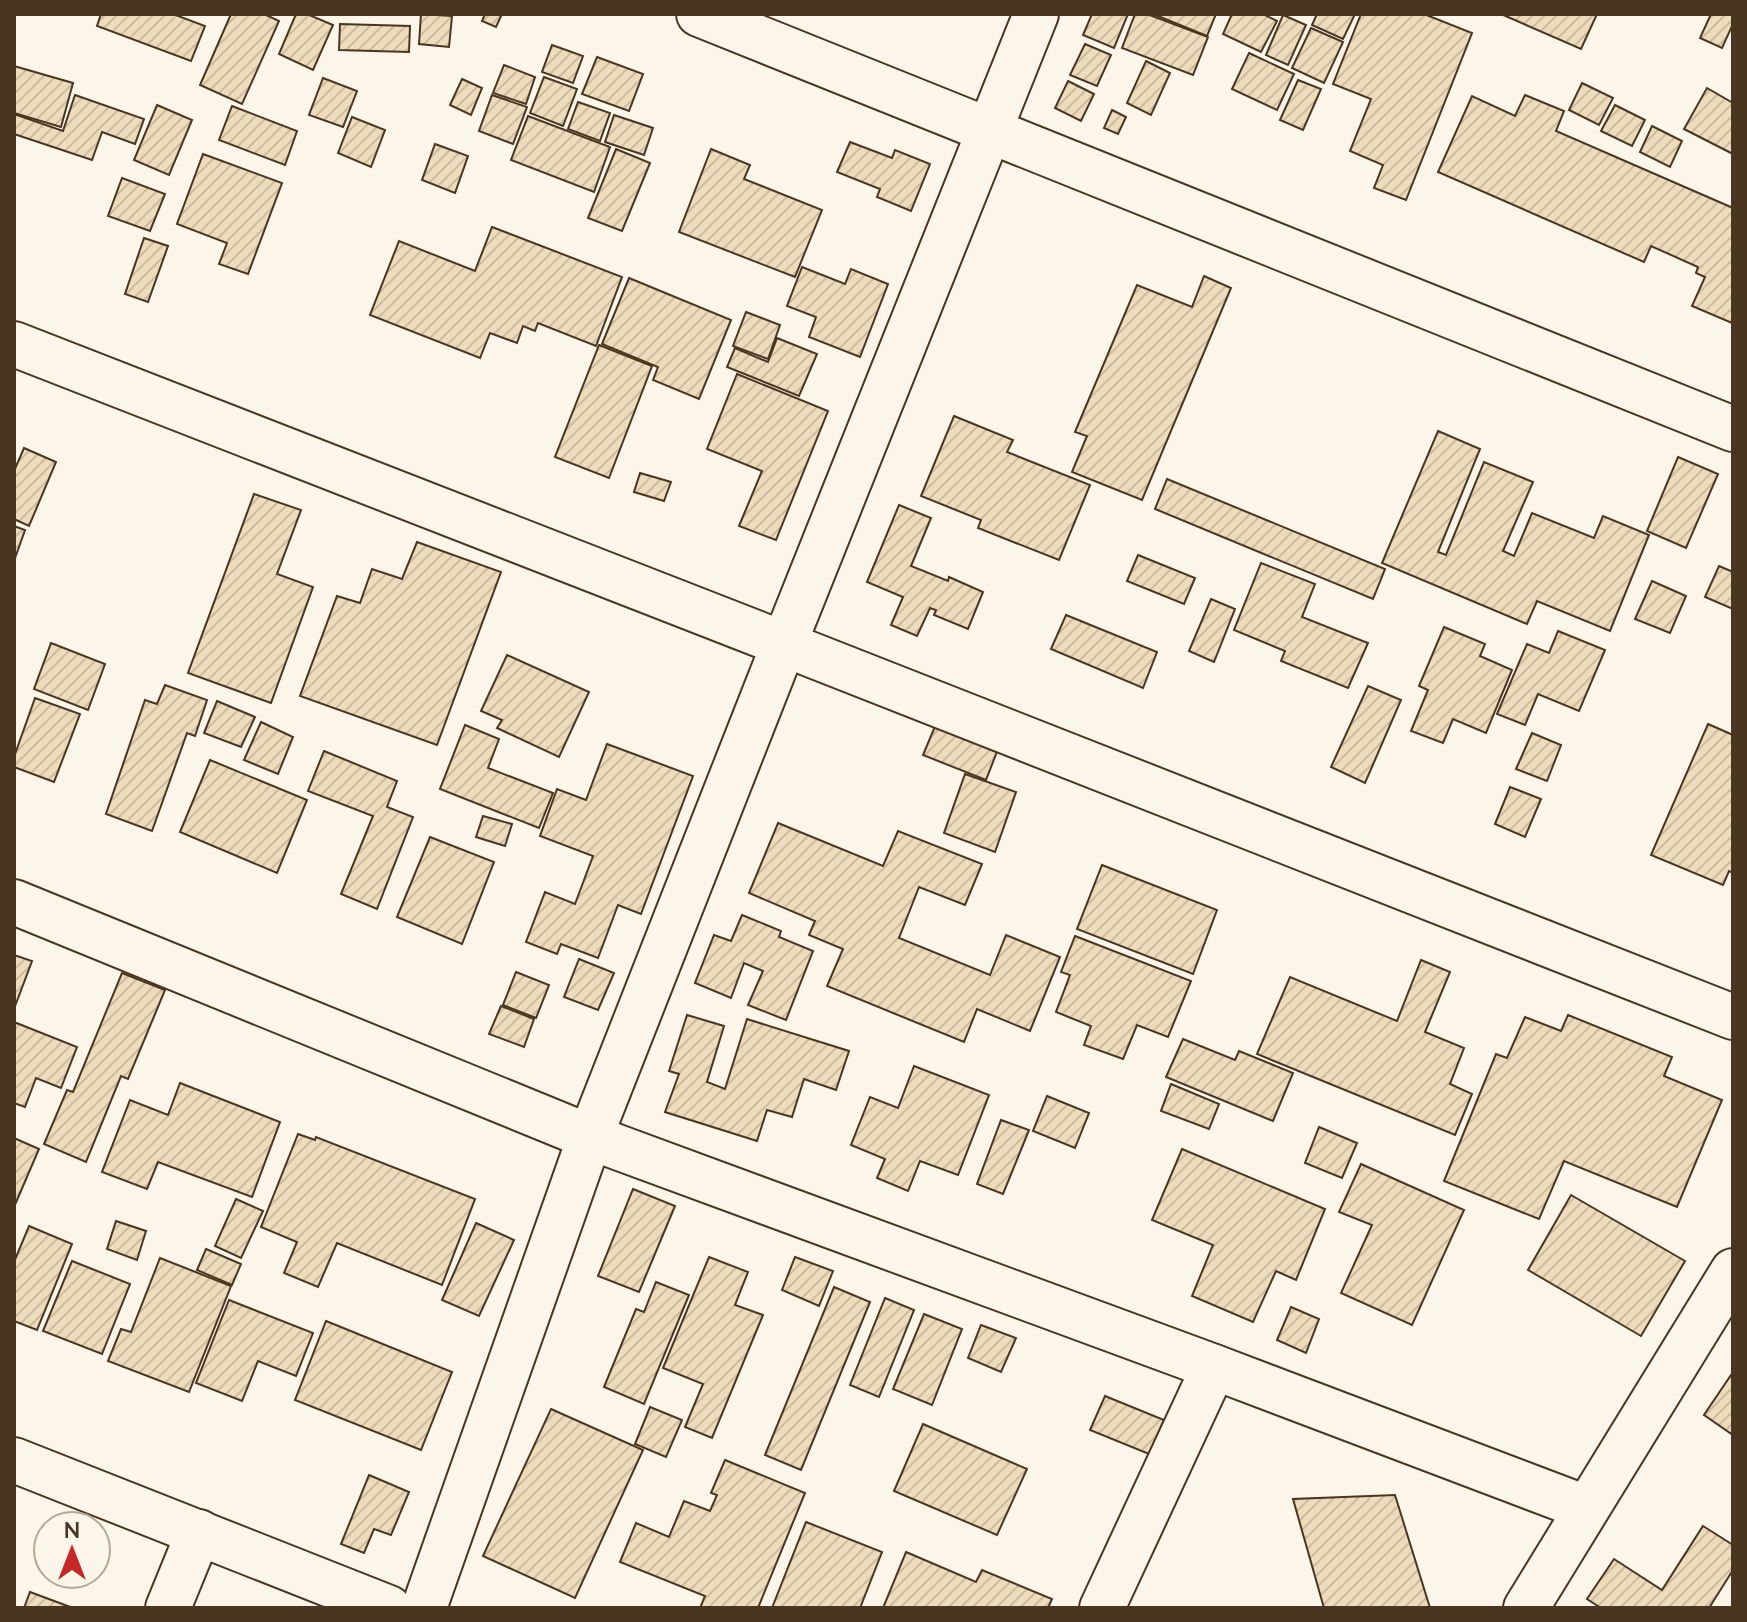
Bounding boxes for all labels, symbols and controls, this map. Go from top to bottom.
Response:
north arrow [32,1510,112,1590]
text: N [64,1516,80,1546]

